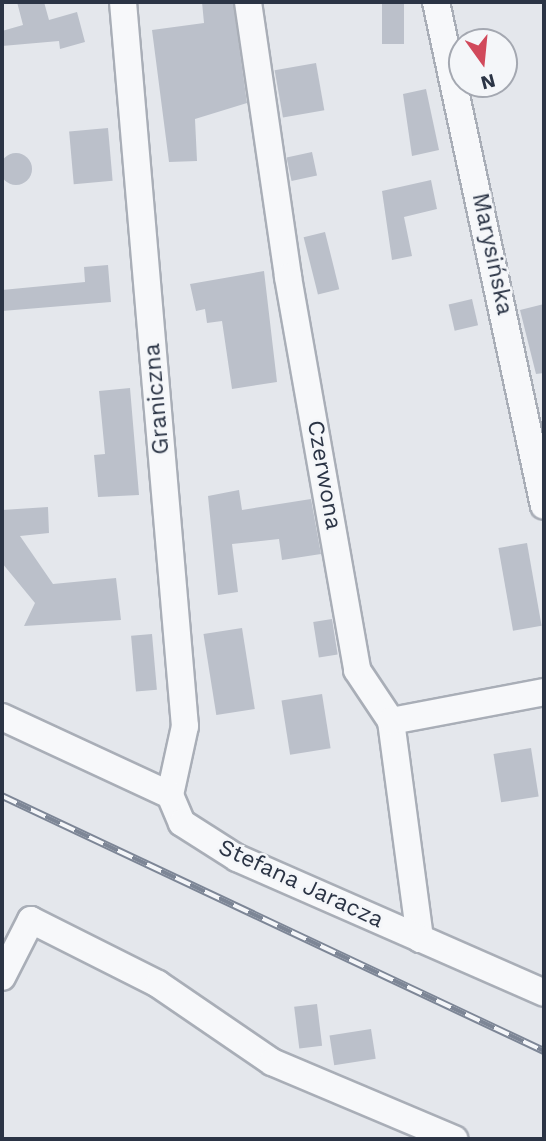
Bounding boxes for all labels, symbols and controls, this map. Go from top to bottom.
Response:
north arrow [448,28,518,98]
text: N [478,69,498,95]
street label: Marysińska [466,191,518,317]
street label: Graniczna [138,342,176,456]
street label: Czerwona [301,418,347,532]
street label: Stefana Jaracza [214,833,388,935]

